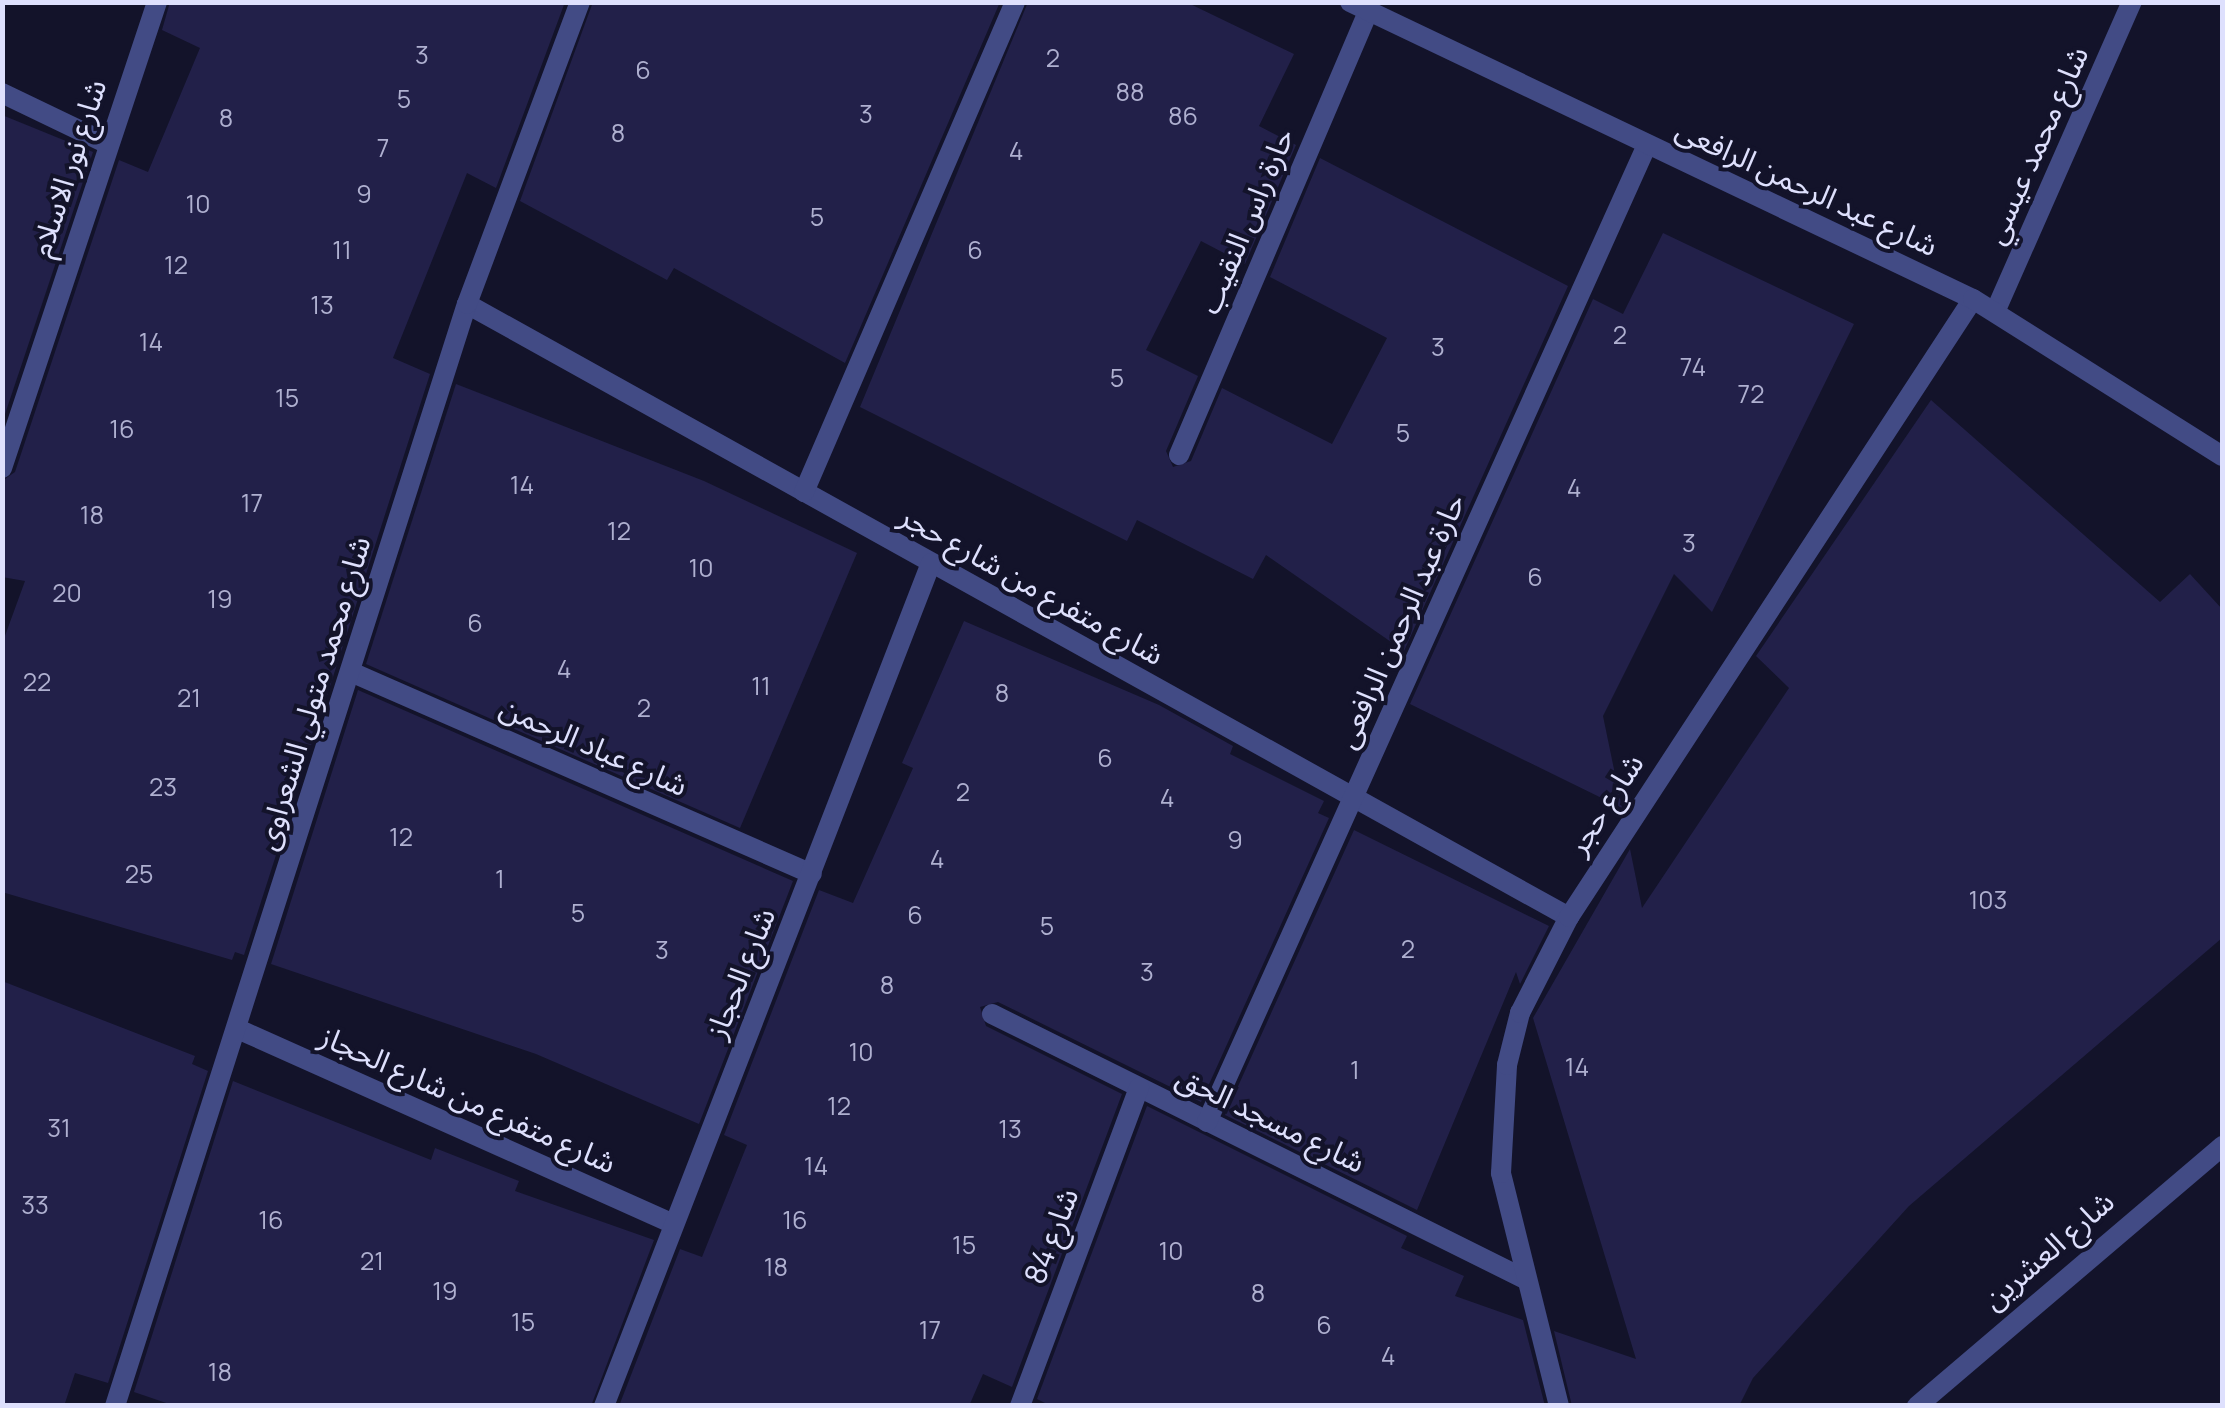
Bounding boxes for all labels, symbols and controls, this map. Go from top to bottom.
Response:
house number: 3 [415,40,429,70]
street label: شارع محمد عيسي [1976,41,2096,249]
house number: 2 [1046,43,1060,73]
house number: 6 [635,55,651,85]
street label: شارع نور الاسلام [22,75,114,261]
house number: 88 [1115,77,1145,107]
house number: 5 [397,84,411,114]
house number: 3 [859,99,873,129]
house number: 86 [1168,101,1198,131]
house number: 8 [219,103,233,133]
street label: شارع عبد الرحمن الرافعى [1670,111,1944,263]
house number: 8 [611,118,625,148]
street label: حارة راس النقيب [1191,123,1301,319]
house number: 7 [377,133,389,163]
house number: 4 [1009,136,1023,166]
house number: 9 [356,179,372,209]
house number: 10 [186,189,210,219]
house number: 5 [810,202,824,232]
house number: 11 [332,235,352,265]
house number: 6 [967,235,983,265]
house number: 12 [164,250,188,280]
house number: 13 [310,290,334,320]
house number: 2 [1613,320,1627,350]
house number: 14 [139,327,163,357]
house number: 3 [1431,332,1445,362]
house number: 74 [1680,352,1706,382]
house number: 5 [1110,363,1124,393]
house number: 72 [1738,379,1764,409]
house number: 15 [275,383,299,413]
house number: 16 [109,414,135,444]
house number: 5 [1396,418,1410,448]
house number: 14 [510,470,534,500]
house number: 4 [1567,473,1581,503]
house number: 17 [241,488,263,518]
street label: حارة عبد الرحمن الرافعى [1328,488,1472,754]
street label: شارع متفرع من شارع حجر [894,497,1170,673]
house number: 18 [80,500,104,530]
house number: 12 [607,516,631,546]
house number: 3 [1682,528,1696,558]
street label: شارع محمد متولي الشعراوى [248,532,378,854]
house number: 10 [689,553,713,583]
house number: 6 [1527,562,1543,592]
house number: 20 [52,578,82,608]
house number: 19 [207,584,233,614]
house number: 6 [467,608,483,638]
house number: 4 [557,654,571,684]
house number: 22 [23,667,51,697]
house number: 11 [751,671,771,701]
house number: 8 [995,678,1009,708]
house number: 21 [177,683,201,713]
street label: شارع عباد الرحمن [495,689,693,803]
house number: 2 [637,693,651,723]
house number: 6 [1097,743,1113,773]
street label: شارع حجر [1559,747,1651,861]
house number: 23 [149,772,177,802]
house number: 2 [956,777,970,807]
house number: 4 [1160,783,1174,813]
house number: 12 [389,822,413,852]
house number: 9 [1227,825,1243,855]
house number: 4 [930,844,944,874]
house number: 25 [125,859,153,889]
house number: 1 [495,864,505,894]
house number: 103 [1969,885,2007,915]
house number: 5 [571,898,585,928]
house number: 6 [907,900,923,930]
street label: شارع الحجاز [698,903,782,1043]
house number: 5 [1040,911,1054,941]
house number: 2 [1401,934,1415,964]
house number: 3 [655,935,669,965]
house number: 3 [1140,957,1154,987]
house number: 8 [880,970,894,1000]
street label: شارع متفرع من شارع الحجاز [314,1017,622,1181]
house number: 10 [849,1037,873,1067]
house number: 14 [1565,1052,1589,1082]
house number: 1 [1350,1055,1360,1085]
street label: شارع مسجد الحق [1171,1058,1371,1180]
house number: 12 [827,1091,851,1121]
house number: 31 [47,1113,71,1143]
house number: 13 [998,1114,1022,1144]
house number: 14 [804,1151,828,1181]
street label: شارع 84 [1016,1183,1086,1289]
street label: شارع العشرين [1975,1183,2121,1317]
house number: 33 [21,1190,49,1220]
house number: 16 [258,1205,284,1235]
house number: 16 [782,1205,808,1235]
house number: 15 [952,1230,976,1260]
house number: 10 [1159,1236,1183,1266]
house number: 21 [360,1246,384,1276]
house number: 18 [764,1252,788,1282]
house number: 19 [432,1276,458,1306]
house number: 8 [1251,1278,1265,1308]
house number: 15 [511,1307,535,1337]
house number: 6 [1316,1310,1332,1340]
house number: 17 [919,1315,941,1345]
house number: 4 [1381,1341,1395,1371]
house number: 18 [208,1357,232,1387]

